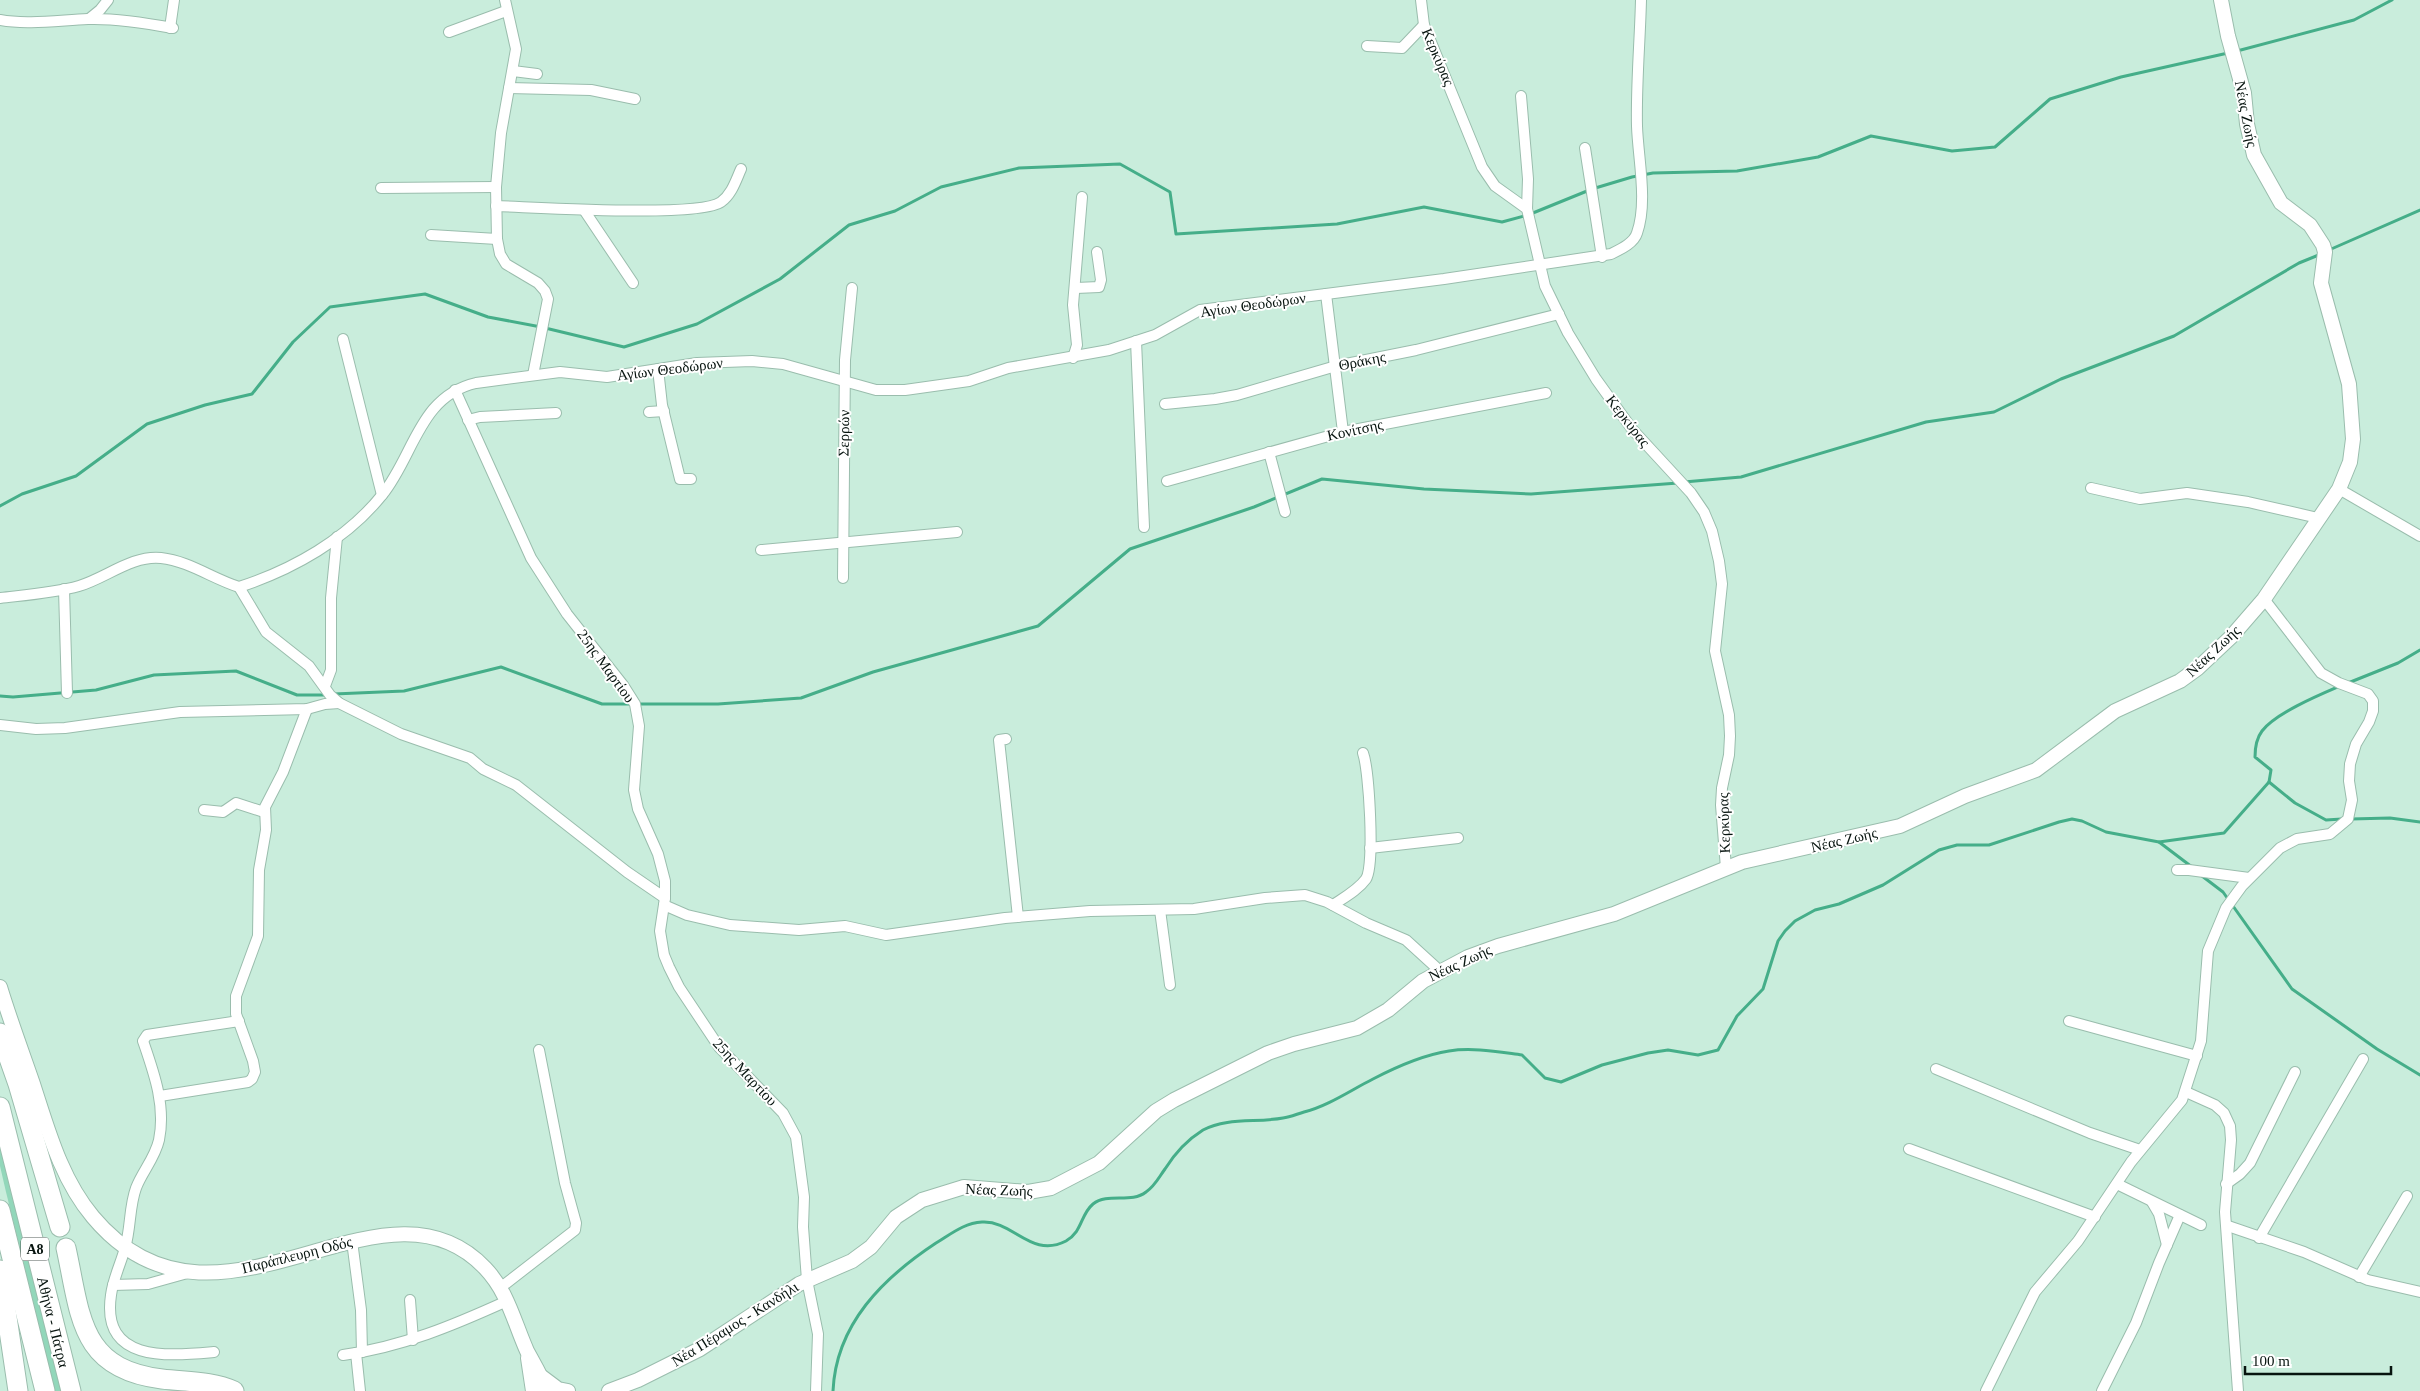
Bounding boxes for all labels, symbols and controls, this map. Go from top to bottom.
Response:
street label: Κερκύρας [1419,26,1457,88]
street label: Νέας Ζωής [2232,79,2260,149]
street label: Αγίων Θεοδώρων [1199,290,1307,320]
street label: Θράκης [1337,349,1387,373]
street label: Αγίων Θεοδώρων [616,355,724,383]
street label: Κερκύρας [1603,392,1653,450]
street label: Σερρών [836,409,852,456]
street label: Κονίτσης [1325,416,1385,444]
street label: Νέας Ζωής [2183,622,2243,680]
street label: 25ης Μαρτίου [574,626,638,706]
street label: Κερκύρας [1715,792,1733,854]
street label: Νέας Ζωής [1809,825,1879,855]
street label: Νέας Ζωής [1426,941,1494,985]
street label: 25ης Μαρτίου [710,1035,780,1109]
street label: Νέας Ζωής [965,1181,1033,1199]
street label: Παράπλευρη Οδός [240,1234,354,1276]
road number: Α8 [21,1238,49,1260]
street label: Αθήνα - Πάτρα [34,1275,72,1369]
street label: Νέα Πέραμος - Κανδήλι [669,1278,801,1370]
scale bar [2245,1344,2391,1376]
text: 100 m [2252,1353,2290,1369]

